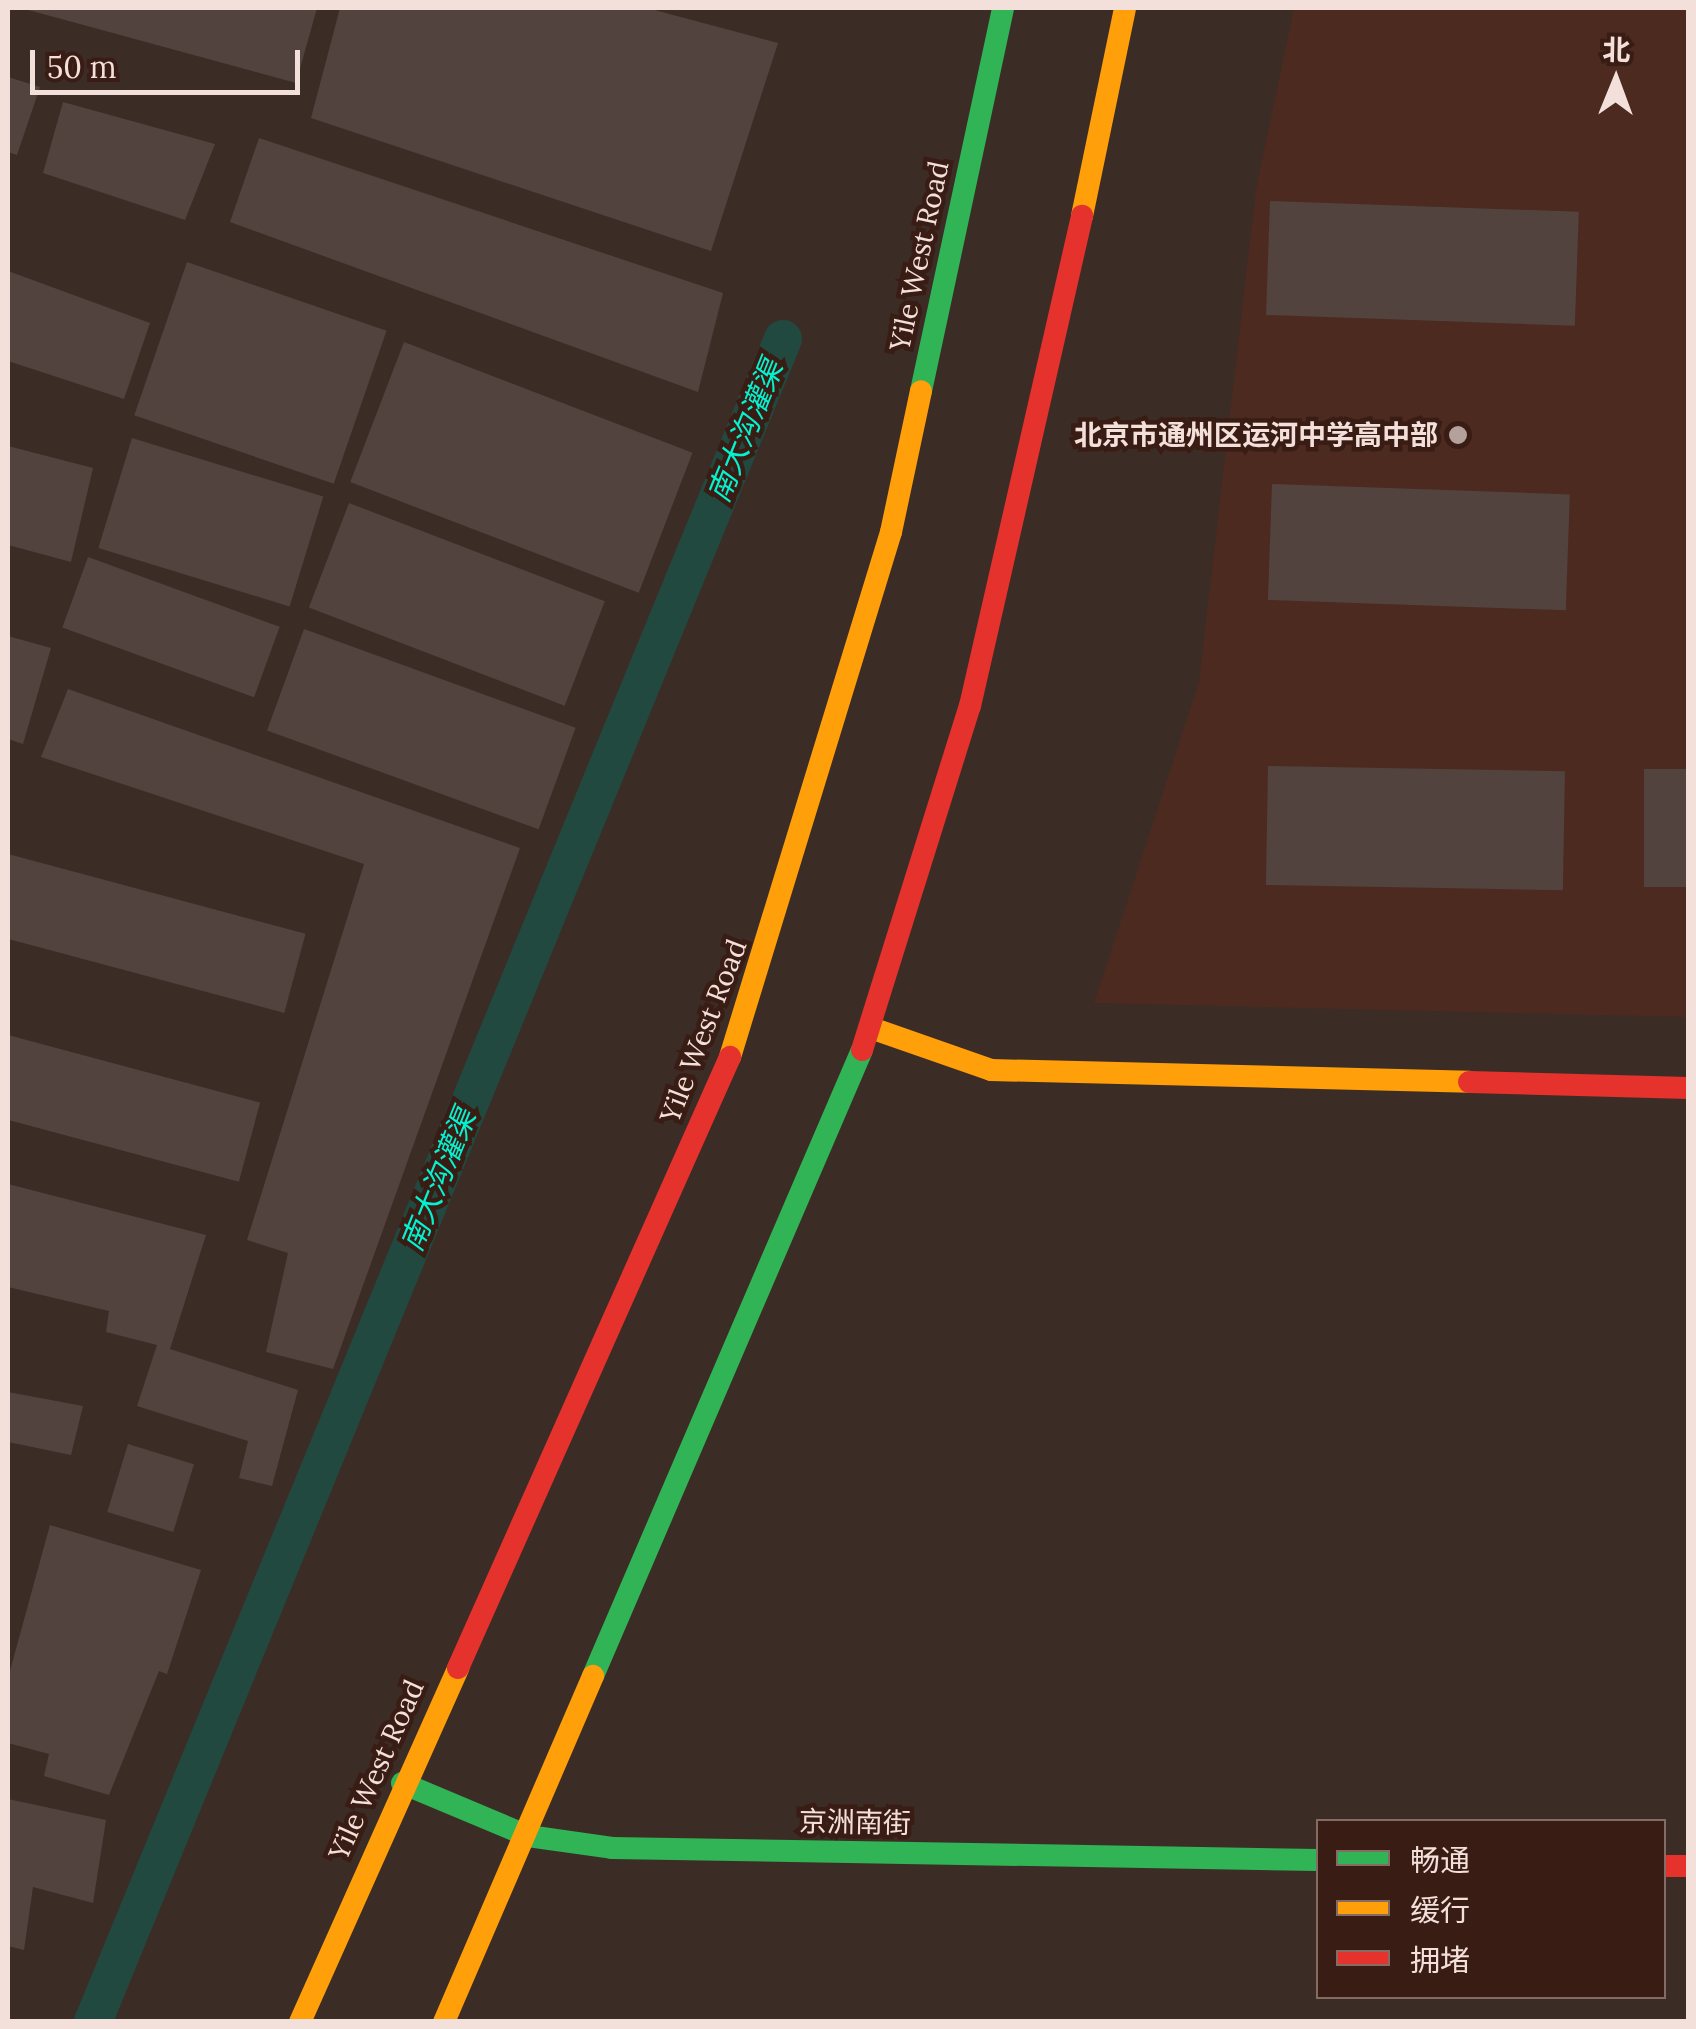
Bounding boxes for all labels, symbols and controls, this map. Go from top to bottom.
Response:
scale bar [35,30,305,92]
north arrow [1566,30,1666,130]
text: 北 [1602,32,1631,68]
text: 50 m [47,48,117,86]
street label: Yile West Road [882,158,956,354]
water label: 南大沟灌渠 [700,355,790,507]
place label: 北京市通州区运河中学高中部 [1074,418,1438,452]
marker: 北京市通州区运河中学高中部 [1447,424,1469,446]
street label: Yile West Road [653,935,753,1127]
water label: 南大沟灌渠 [393,1104,483,1256]
street label: Yile West Road [321,1675,431,1865]
street label: 京洲南街 [799,1804,911,1840]
legend [1316,1819,1666,1999]
text: 畅通 [1410,1841,1470,1879]
text: 缓行 [1410,1891,1470,1929]
text: 拥堵 [1410,1941,1470,1979]

